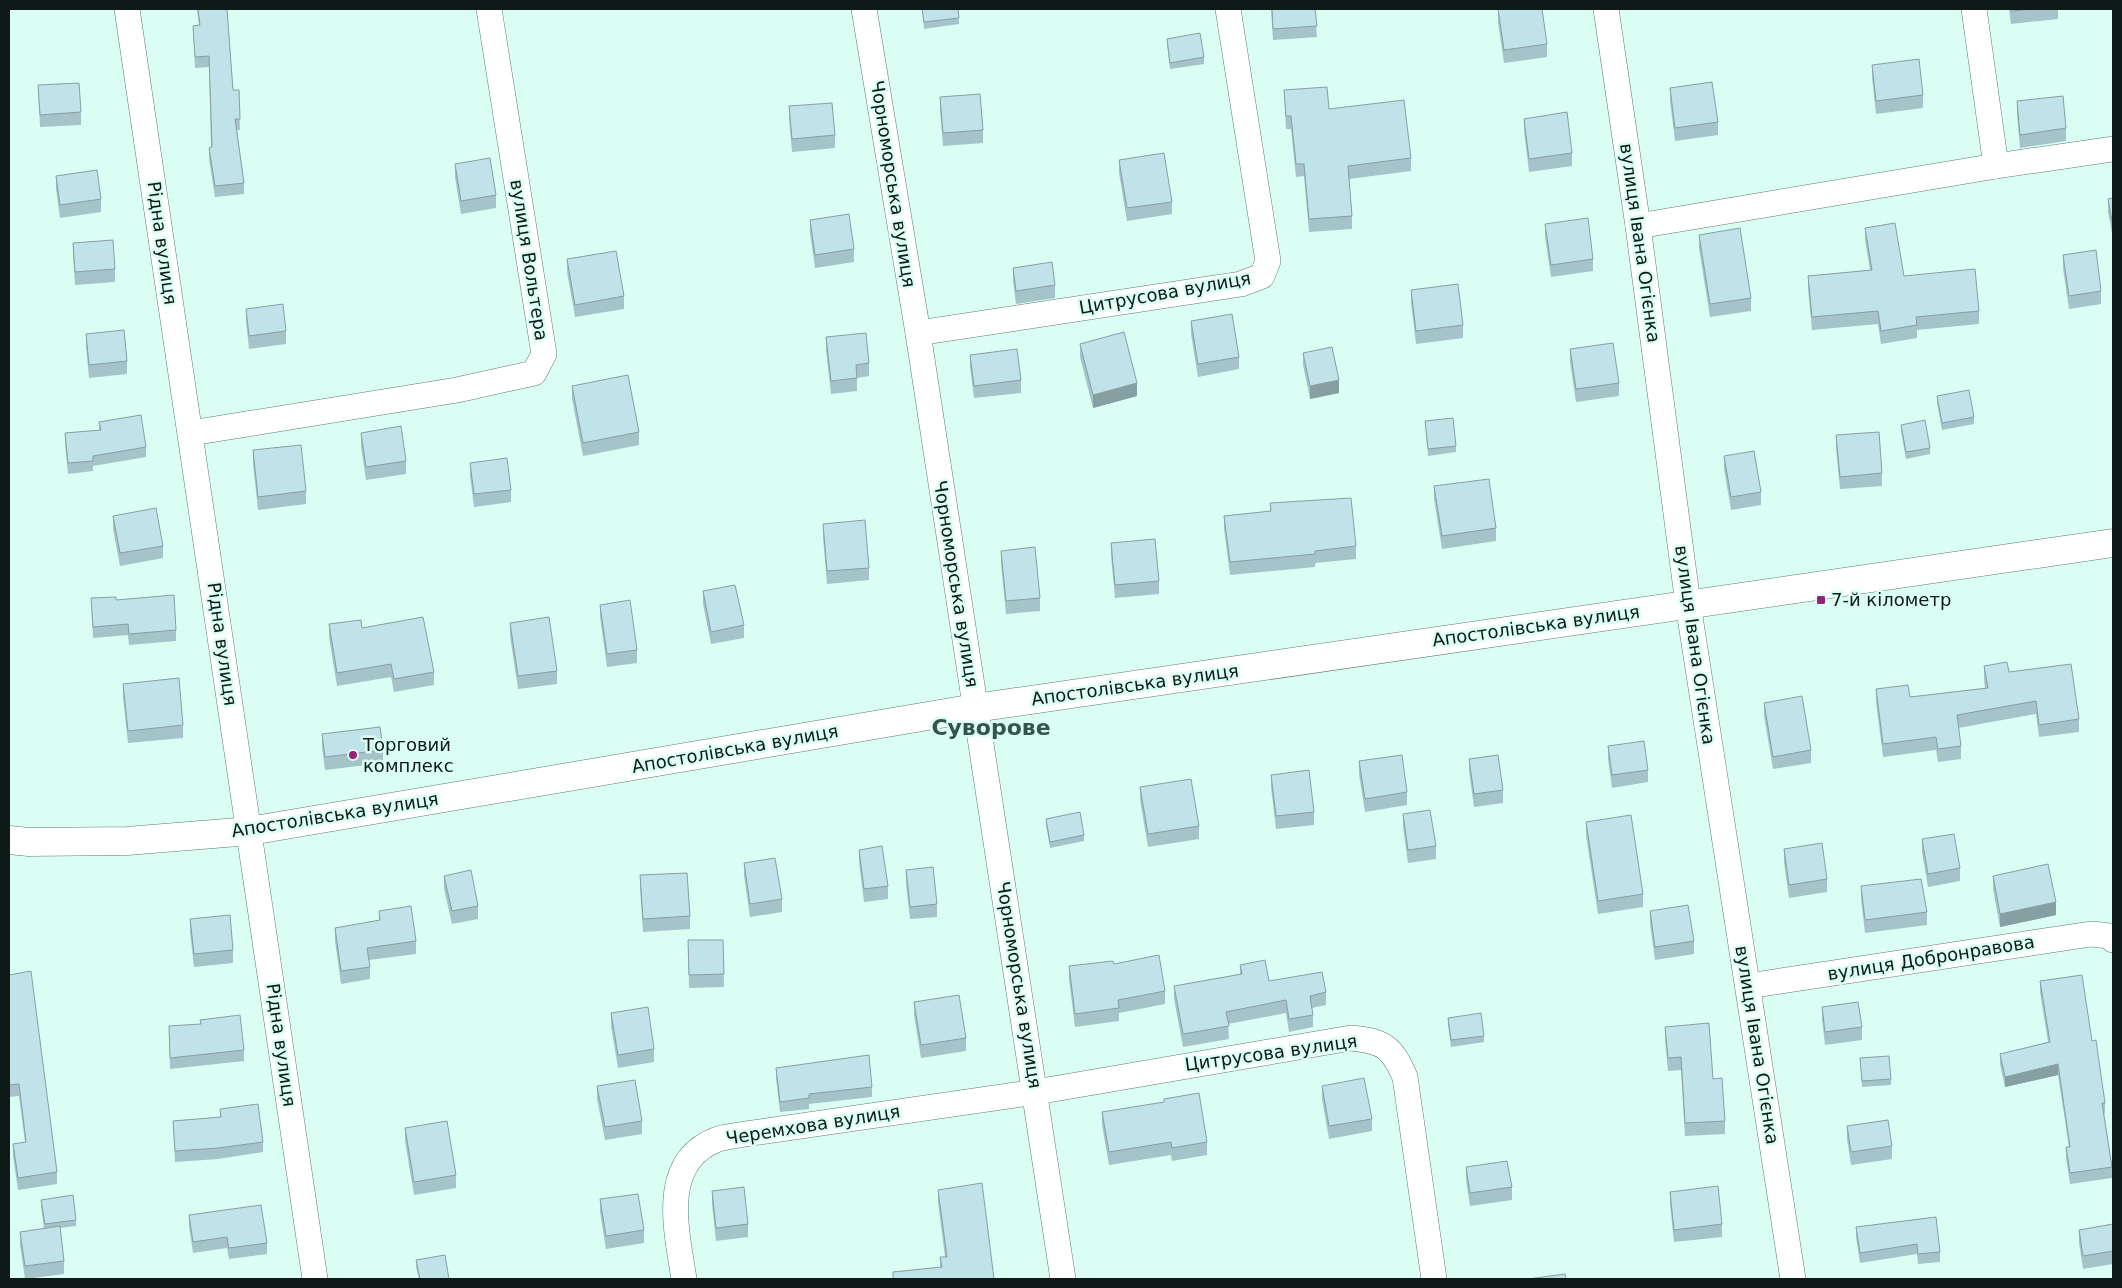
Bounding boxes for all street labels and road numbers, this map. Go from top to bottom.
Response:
street label: Чорноморська вулиця [867,79,920,289]
street label: вулиця Івана Огієнка [1616,142,1665,344]
street label: вулиця Вольтера [506,178,553,342]
street label: Рідна вулиця [143,180,182,306]
street label: Цитрусова вулиця [1077,267,1252,318]
street label: Чорноморська вулиця [930,479,983,689]
street label: вулиця Івана Огієнка [1671,544,1720,746]
street label: Рідна вулиця [203,581,242,707]
street label: Апостолівська вулиця [1431,601,1641,650]
street label: Апостолівська вулиця [1030,660,1240,709]
street label: Апостолівська вулиця [630,720,840,777]
street label: Апостолівська вулиця [230,788,440,841]
street label: Чорноморська вулиця [993,880,1046,1090]
street label: вулиця Добронравова [1826,931,2036,984]
street label: вулиця Івана Огієнка [1731,944,1784,1146]
street label: Рідна вулиця [262,982,301,1108]
street label: Цитрусова вулиця [1183,1030,1359,1075]
street label: Черемхова вулиця [724,1100,902,1149]

